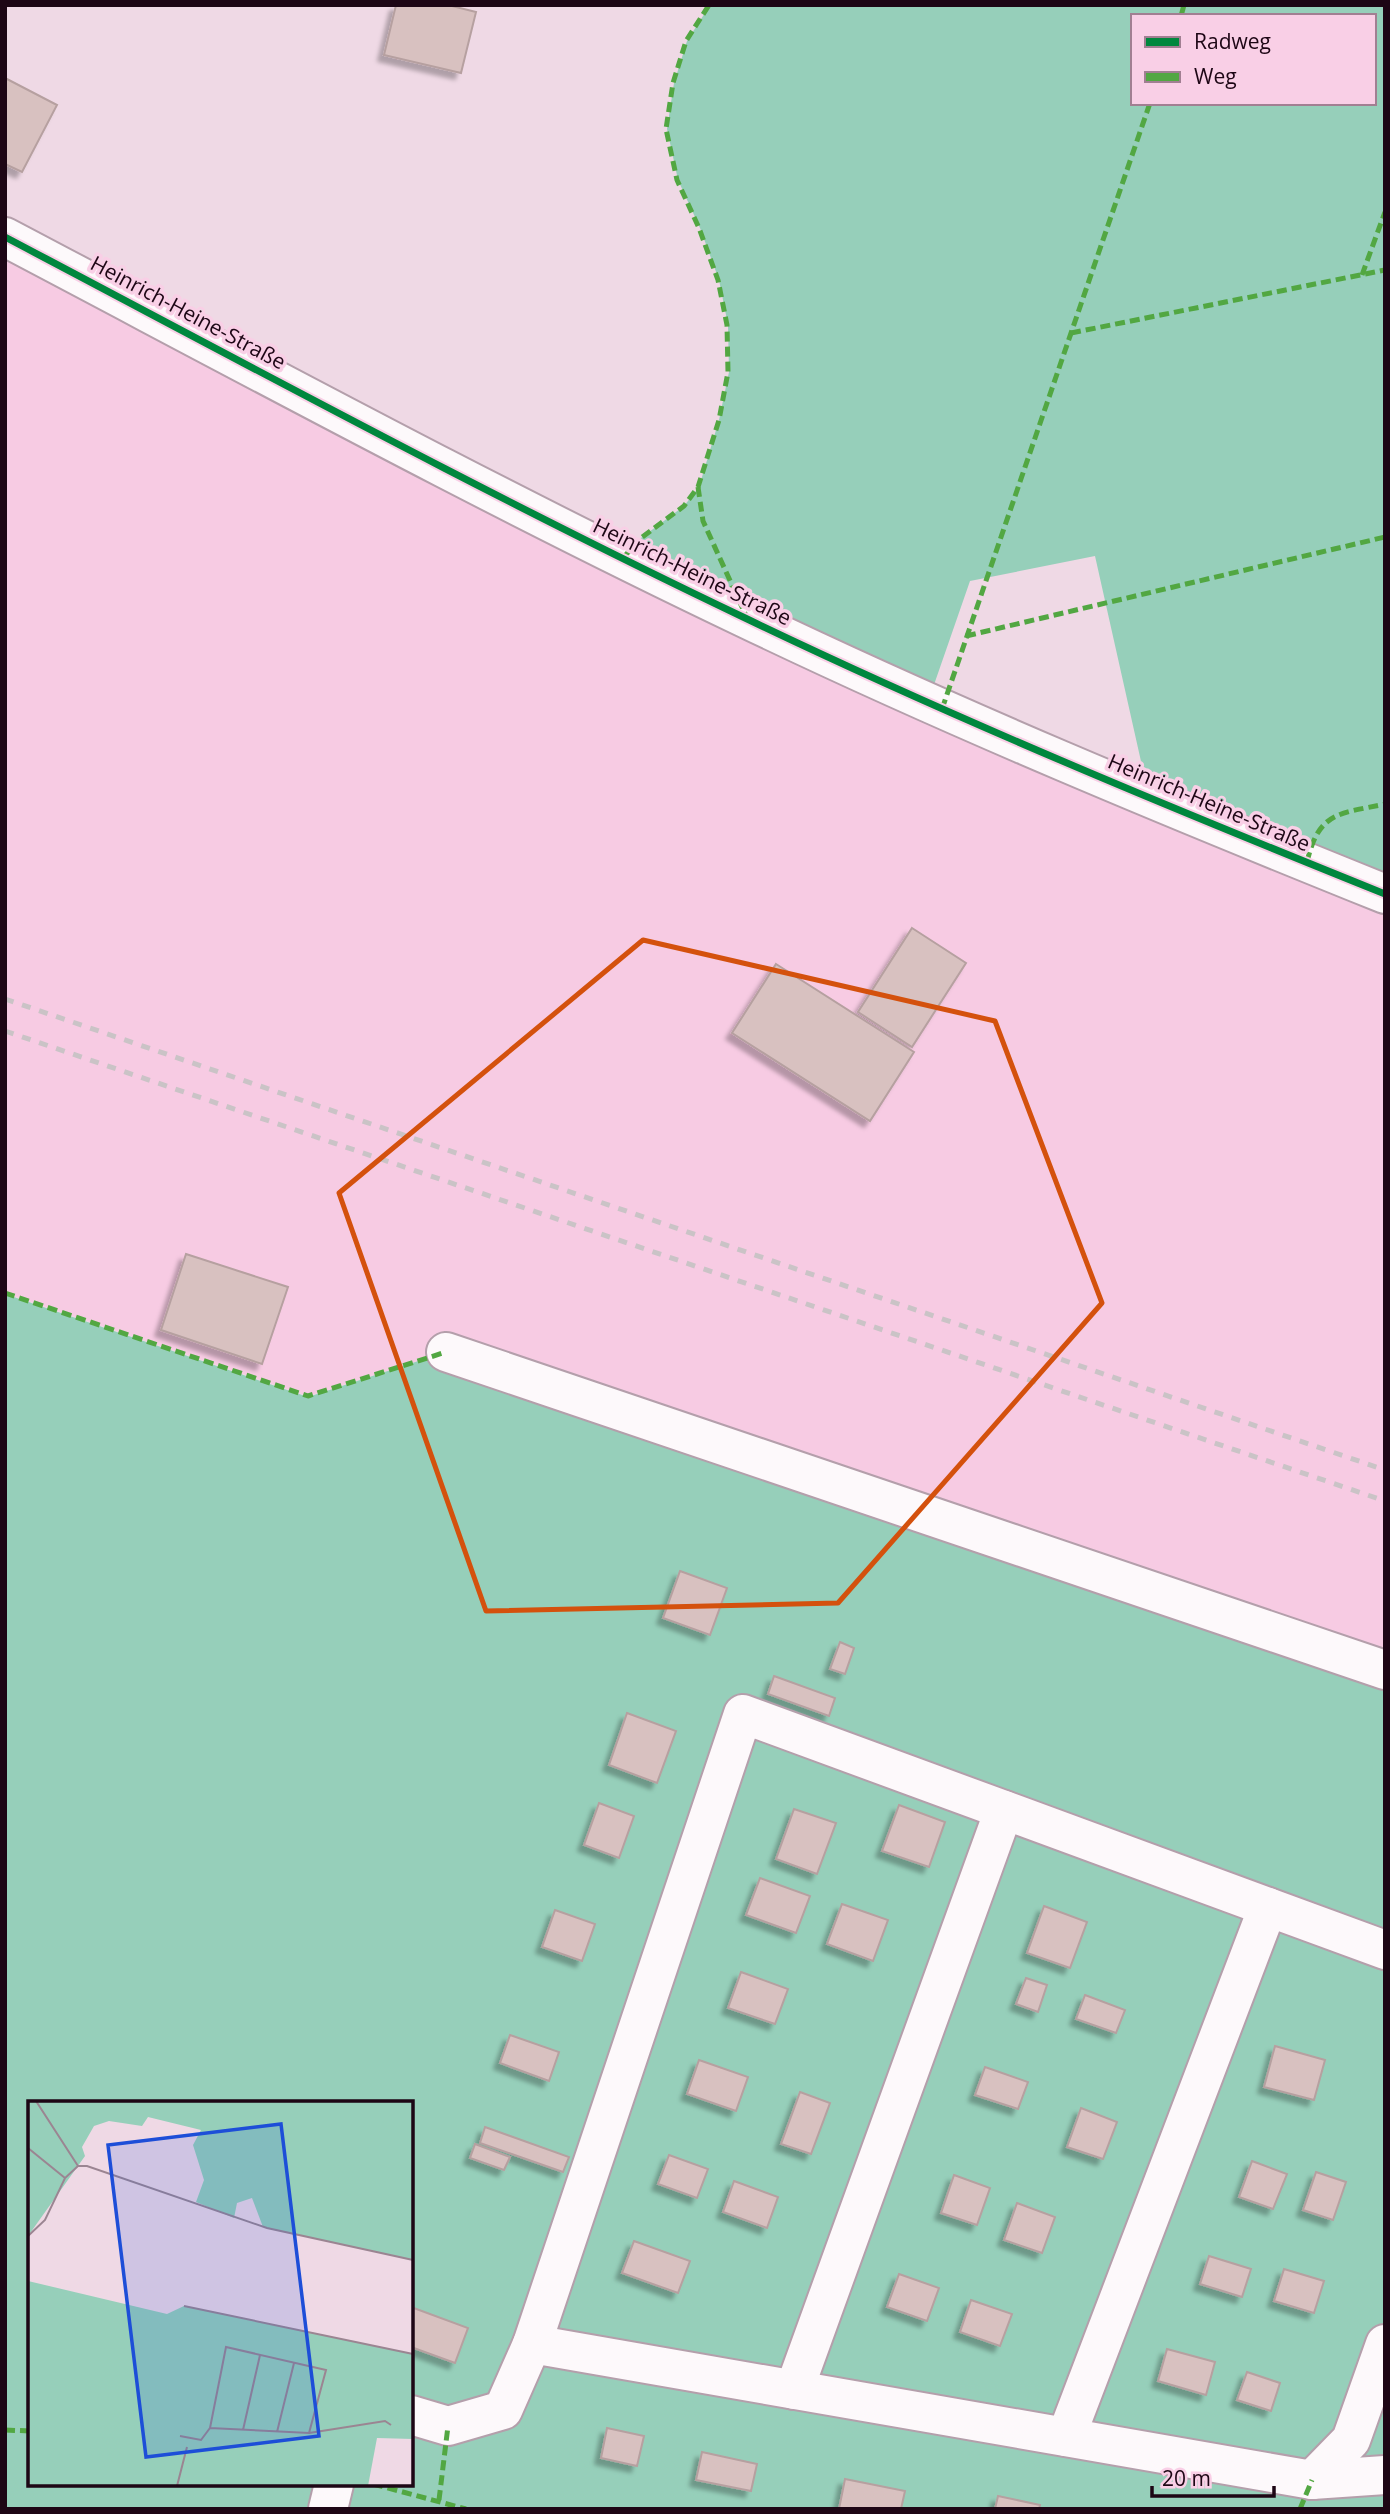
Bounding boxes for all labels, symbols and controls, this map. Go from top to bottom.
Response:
legend [1131,14,1376,105]
text: Radweg [1194,27,1271,55]
text: Weg [1194,62,1237,90]
street label: Heinrich-Heine-Straße [86,249,291,375]
street label: Heinrich-Heine-Straße [589,511,796,631]
street label: Heinrich-Heine-Straße [1104,747,1315,857]
inset map [28,2101,413,2486]
scale bar [1152,2454,1274,2498]
text: 20 m [1162,2464,1211,2492]

